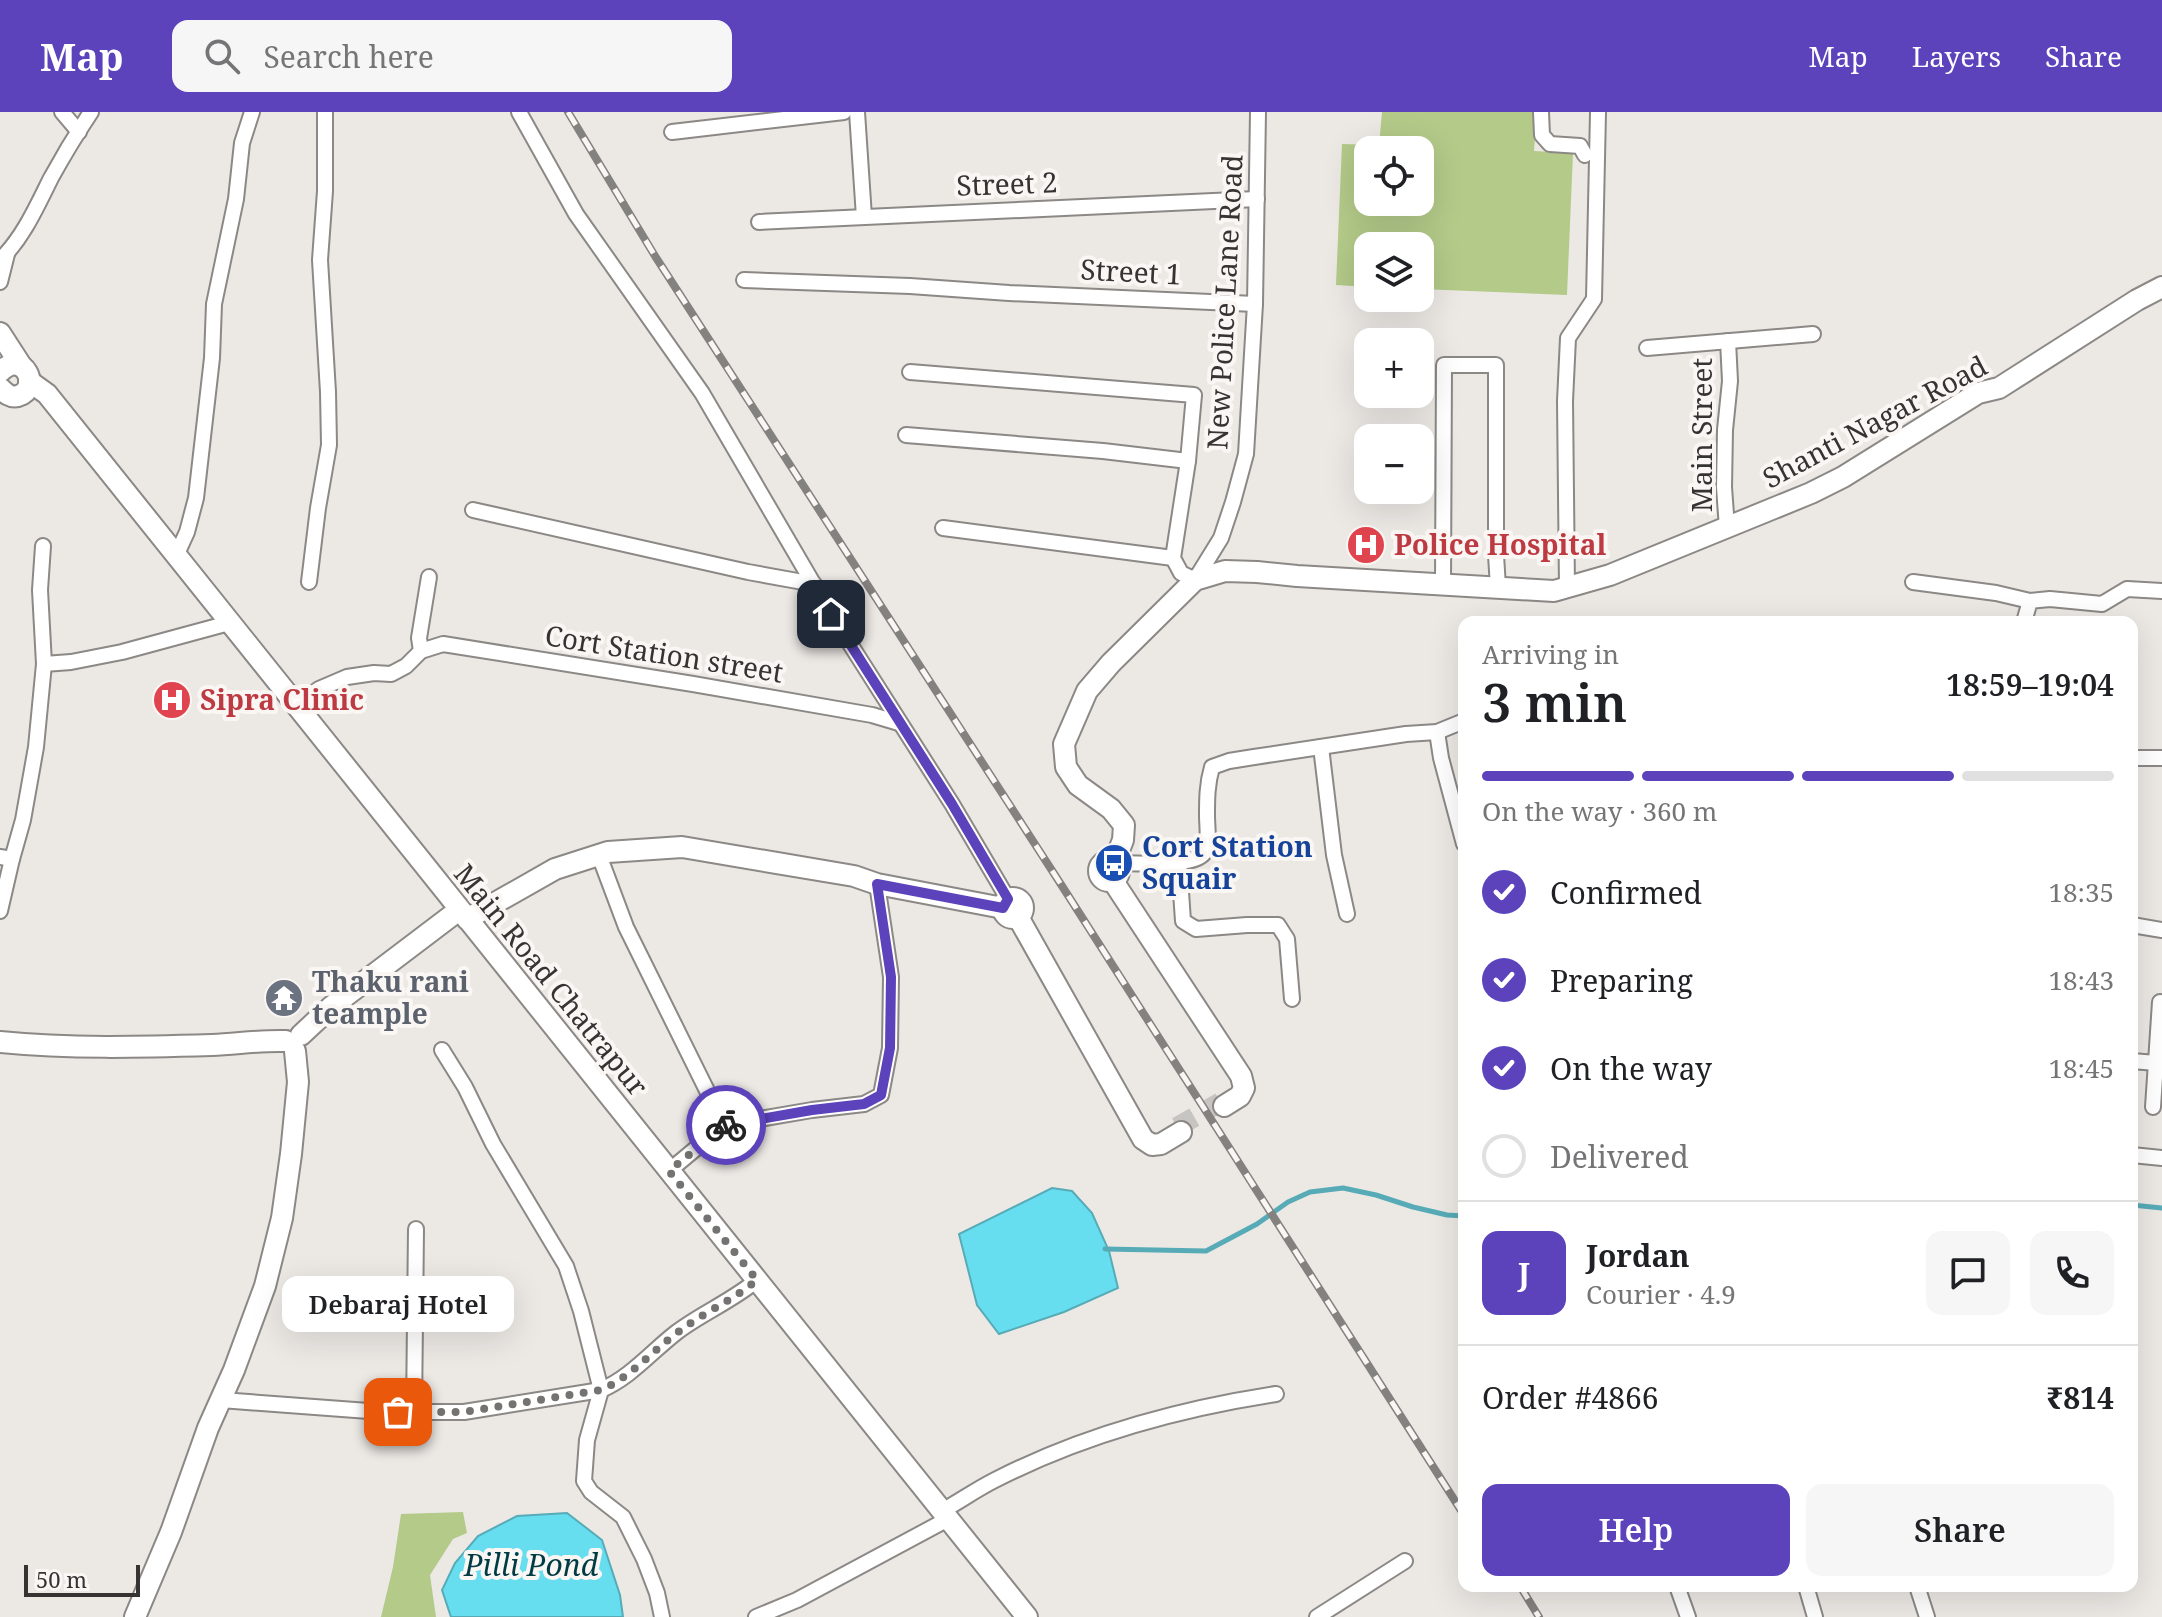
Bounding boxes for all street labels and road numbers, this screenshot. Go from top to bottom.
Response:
street label: New Police Lane Road [1197,153,1251,450]
street label: Street 2 [956,162,1058,204]
street label: Street 1 [1080,249,1182,293]
street label: Shanti Nagar Road [1756,346,1993,496]
street label: Main Street [1682,358,1720,512]
street label: Cort Station street [542,615,786,691]
street label: Main Road Chatrapur [446,855,657,1103]

